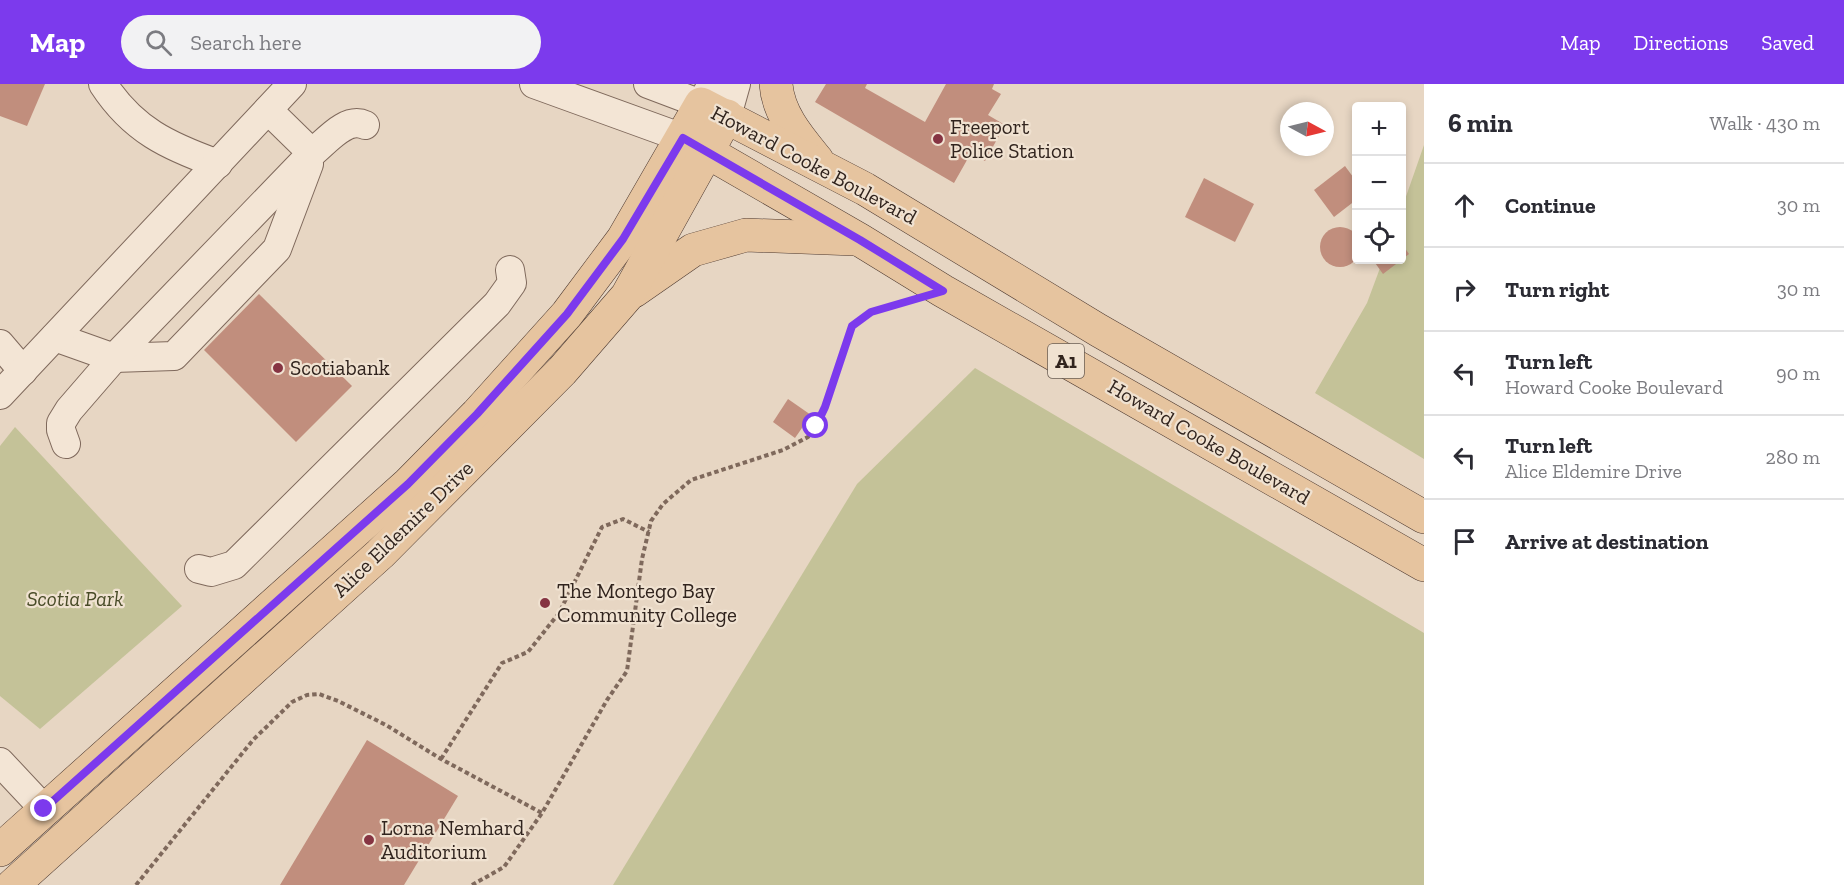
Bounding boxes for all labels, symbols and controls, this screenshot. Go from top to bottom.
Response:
search box [121,15,541,69]
text: Map [30,26,85,59]
icon: search [142,26,175,59]
text: Search here [190,29,302,56]
text: Map [1561,30,1601,55]
text: Directions [1634,30,1728,55]
text: Saved [1761,30,1814,55]
street label: Howard Cooke Boulevard [707,100,922,230]
north arrow [1280,102,1334,156]
map controls [1352,102,1406,264]
button: + [1352,102,1406,156]
text: 6 min [1448,107,1513,139]
text: Walk · 430 m [1709,111,1820,135]
place label: Freeport Police Station [950,114,1074,163]
marker: Freeport Police Station [931,132,945,146]
button: − [1352,156,1406,210]
icon: ahead [1448,189,1481,222]
text: Continue [1505,192,1596,219]
text: 30 m [1777,193,1820,217]
button: locate [1352,210,1406,264]
icon: right [1448,273,1481,306]
text: Turn right [1505,276,1609,303]
text: 30 m [1777,277,1820,301]
road number: A1 [1048,344,1084,378]
text: Turn left [1505,348,1592,375]
place label: Scotiabank [290,355,390,380]
icon: left [1448,357,1481,390]
marker: Scotiabank [271,361,285,375]
text: 90 m [1776,361,1820,385]
street label: Howard Cooke Boulevard [1104,373,1315,510]
text: Howard Cooke Boulevard [1505,375,1723,399]
route start [802,412,828,438]
text: Turn left [1505,432,1592,459]
icon: left [1448,441,1481,474]
text: 280 m [1766,445,1820,469]
street label: Alice Eldemire Drive [327,455,478,602]
text: Alice Eldemire Drive [1505,459,1682,483]
icon: arrive [1448,525,1481,558]
text: Arrive at destination [1505,528,1708,555]
place label: The Montego Bay Community College [557,578,737,627]
park label: Scotia Park [27,586,123,611]
marker: The Montego Bay Community College [538,596,552,610]
route end [30,795,56,821]
place label: Lorna Nemhard Auditorium [381,815,525,864]
marker: Lorna Nemhard Auditorium [362,833,376,847]

